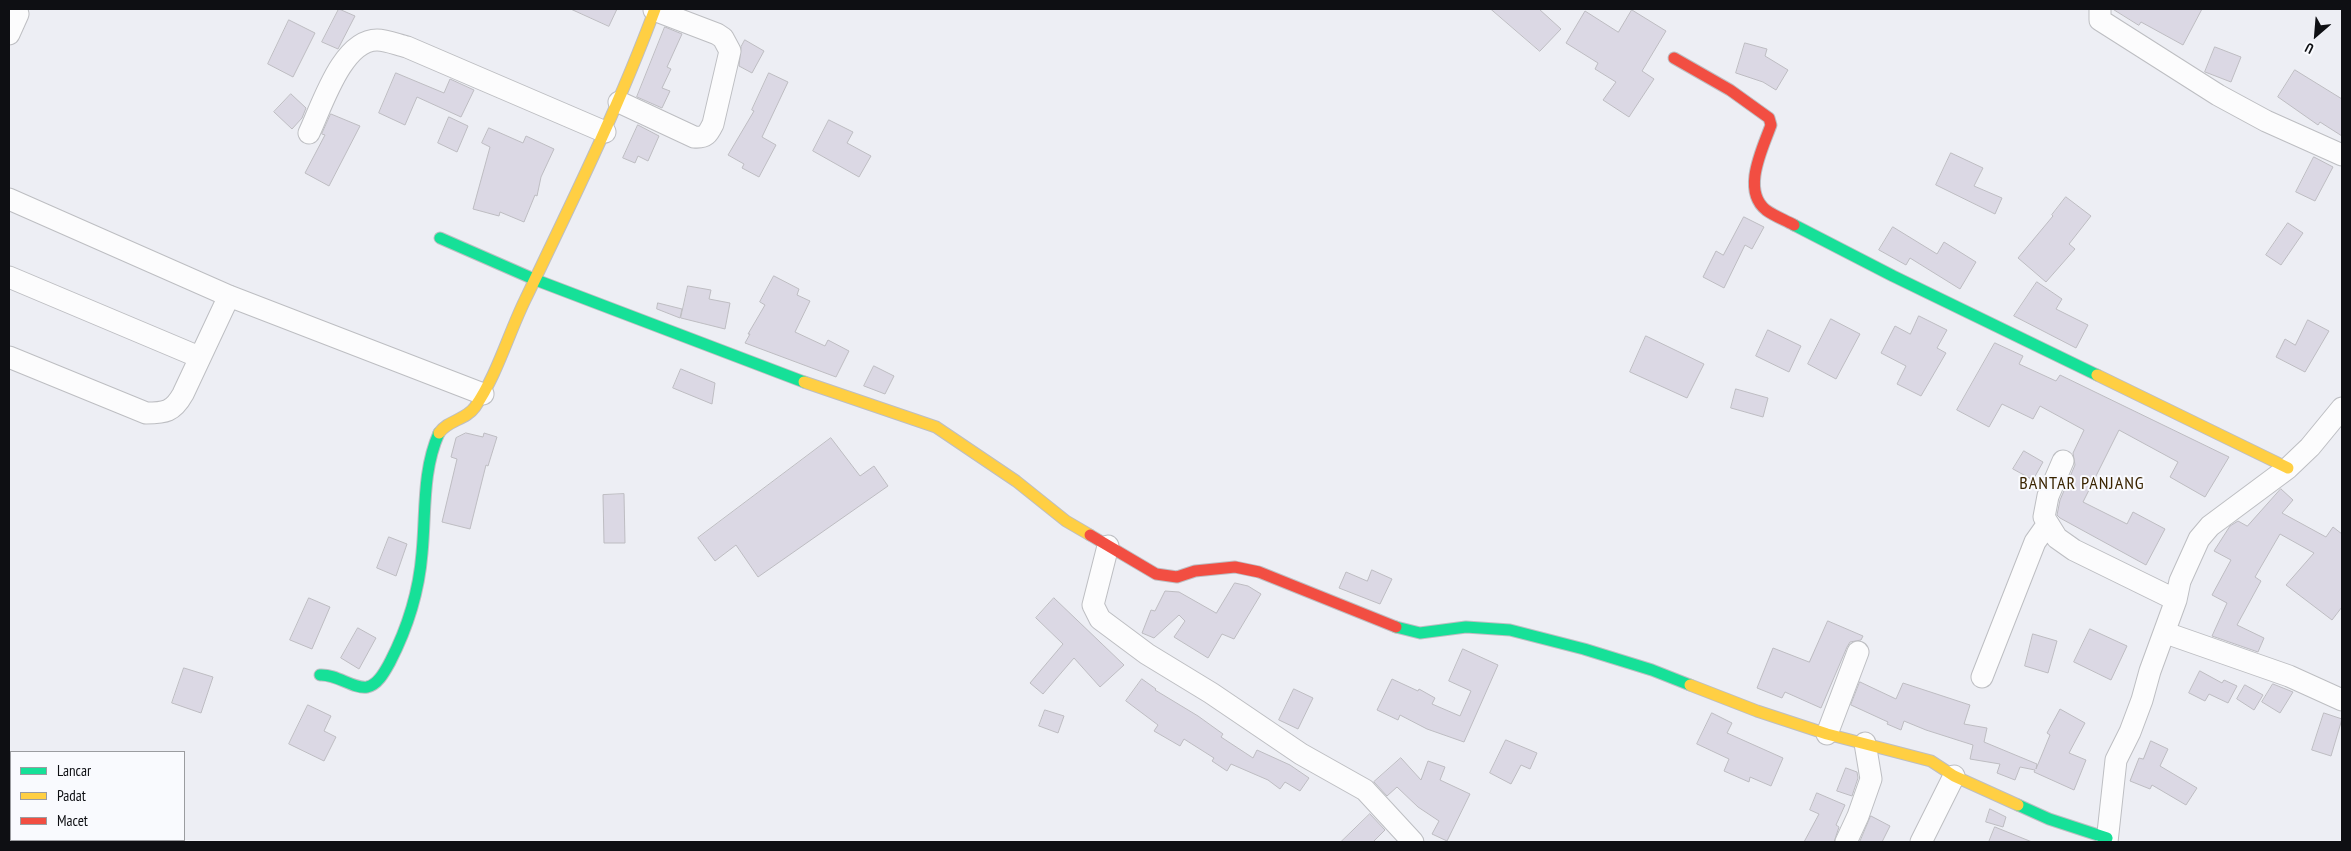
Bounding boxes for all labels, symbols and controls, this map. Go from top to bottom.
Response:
north arrow [2291,10,2341,60]
text: U [2302,39,2316,58]
district label: BANTAR PANJANG [2018,473,2146,495]
legend [10,751,185,841]
text: Lancar [57,761,91,780]
text: Padat [57,786,86,805]
text: Macet [57,811,88,830]

